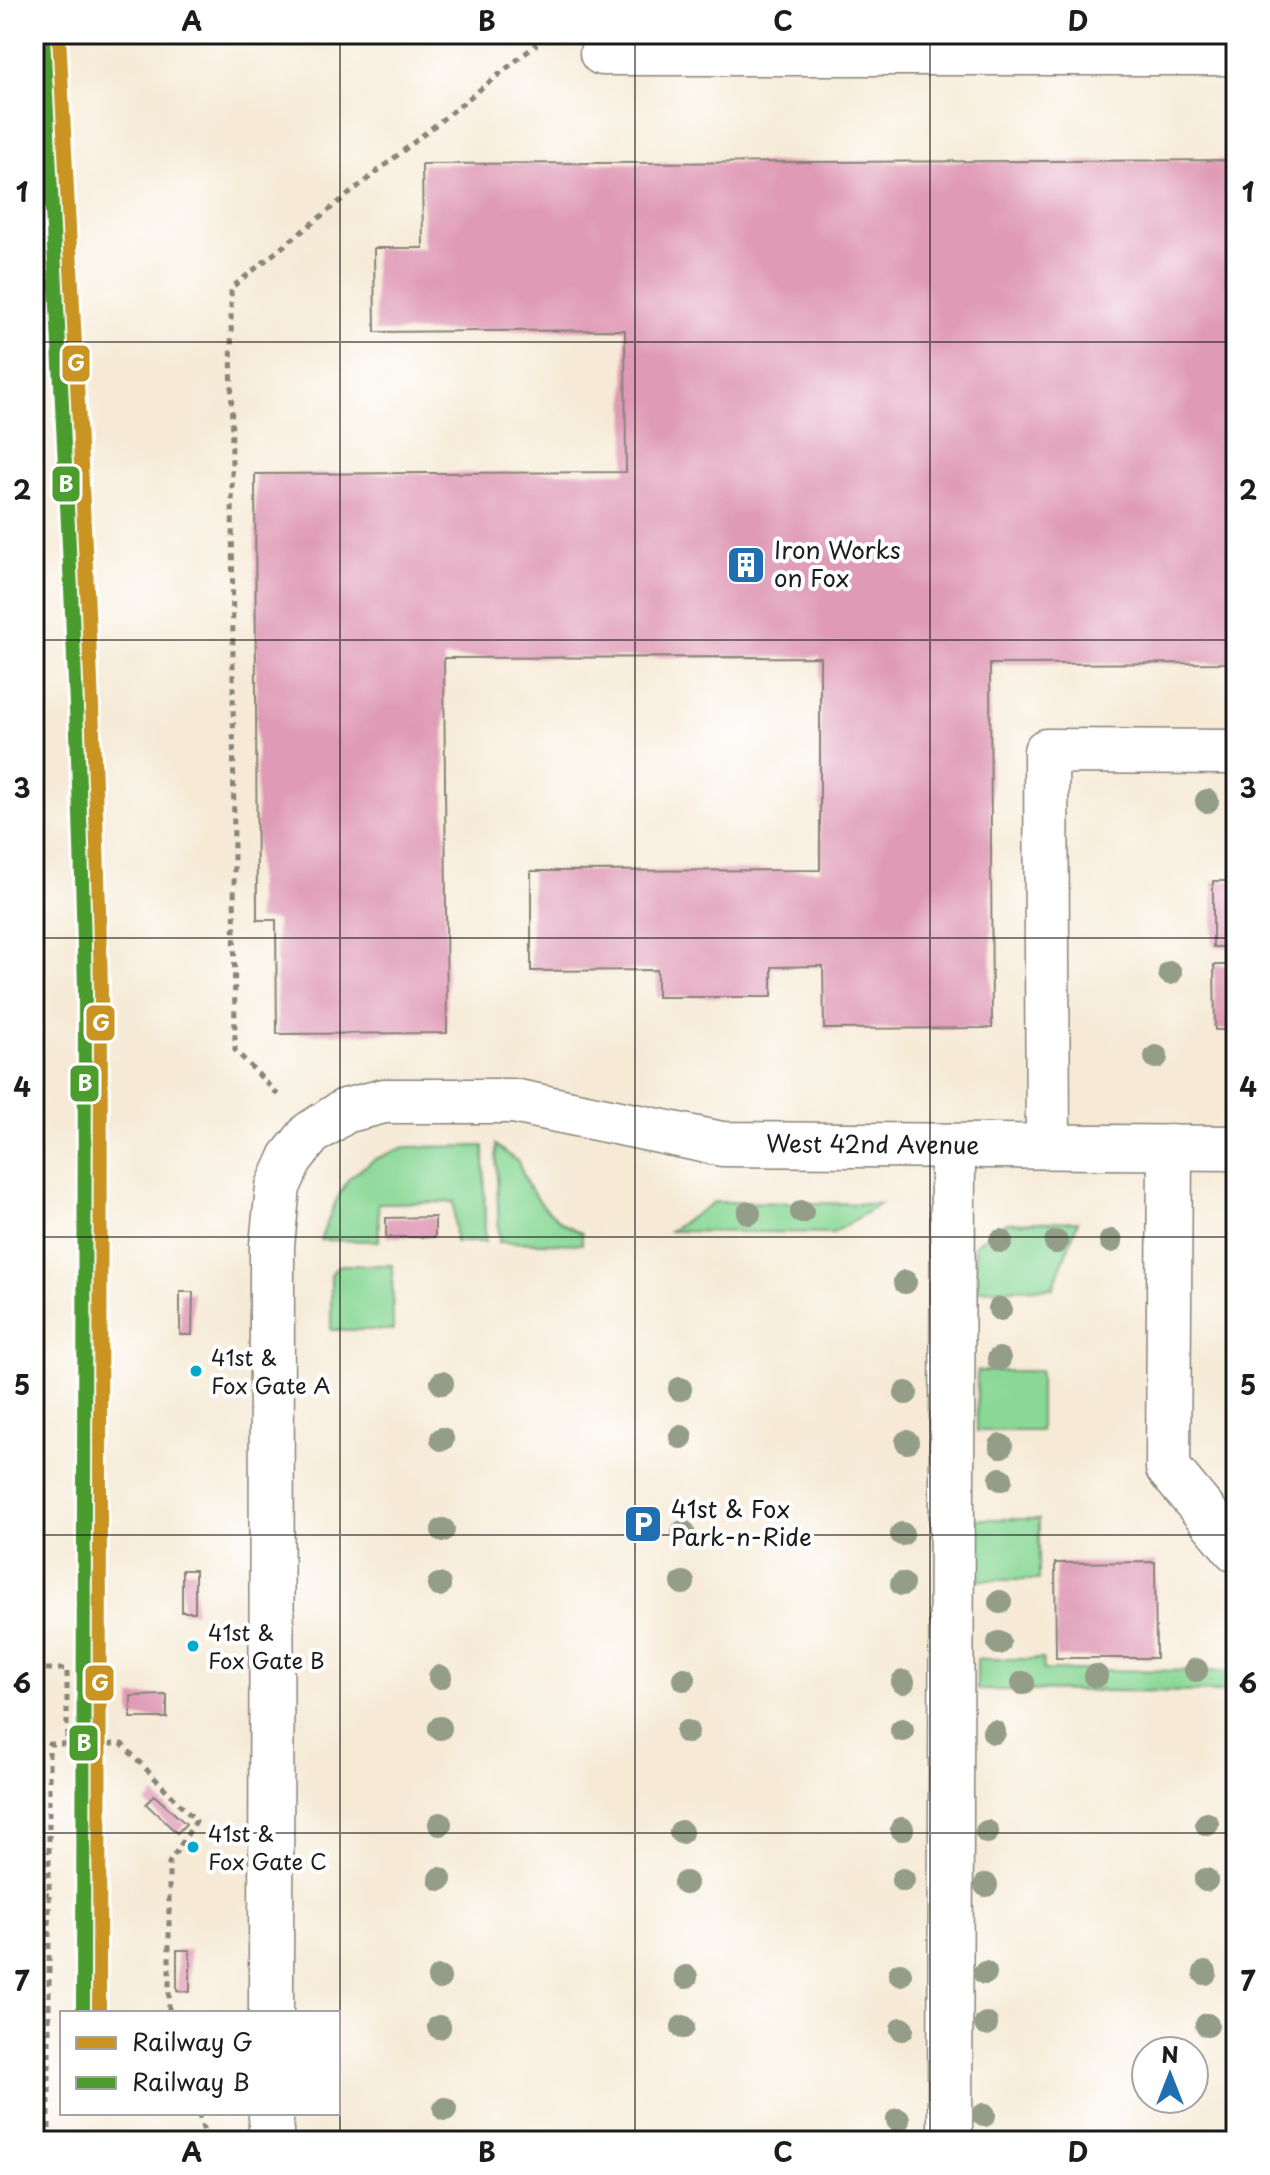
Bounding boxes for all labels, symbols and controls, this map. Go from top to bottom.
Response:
text: A [182,1,202,40]
text: B [478,1,496,40]
text: C [773,1,793,40]
text: D [1068,1,1088,40]
text: 1 [16,172,28,211]
text: 1 [1242,172,1254,211]
line badge: G [61,344,91,383]
text: G [67,345,85,378]
line badge: B [51,465,81,503]
text: B [58,466,74,499]
text: 2 [13,470,31,509]
text: 2 [1239,470,1257,509]
place label: Iron Works on Fox [774,531,901,595]
building icon: Iron Works on Fox [725,544,767,586]
text: 3 [13,768,31,807]
text: 3 [1239,768,1257,807]
line badge: G [85,1004,116,1042]
text: G [92,1005,110,1038]
line badge: B [69,1064,100,1103]
text: B [77,1065,93,1098]
text: 4 [13,1067,31,1106]
text: 4 [1239,1067,1257,1106]
street label: West 42nd Avenue [766,1124,980,1162]
place label: 41st & Fox Gate A [211,1340,331,1401]
marker: 41st & Fox Gate A [188,1363,204,1379]
text: 5 [14,1365,30,1404]
text: 5 [1240,1365,1256,1404]
place label: 41st & Fox Park-n-Ride [671,1490,812,1554]
parking icon: 41st & Fox Park-n-Ride [622,1503,664,1545]
place label: 41st & Fox Gate B [208,1615,325,1676]
marker: 41st & Fox Gate B [185,1638,201,1654]
text: 6 [13,1663,31,1702]
text: 6 [1239,1663,1257,1702]
line badge: G [84,1664,115,1702]
text: G [91,1665,109,1698]
line badge: B [68,1724,99,1762]
text: B [76,1725,92,1758]
place label: 41st & Fox Gate C [208,1816,327,1877]
marker: 41st & Fox Gate C [185,1839,201,1855]
text: 7 [15,1961,30,2000]
text: 7 [1241,1961,1256,2000]
legend [60,2011,340,2115]
text: Railway G [132,2023,253,2059]
north arrow [1130,2035,1210,2115]
text: N [1161,2037,1179,2070]
text: Railway B [132,2063,250,2099]
text: A [182,2132,202,2171]
text: B [478,2132,496,2171]
text: C [773,2132,793,2171]
text: D [1068,2132,1088,2171]

